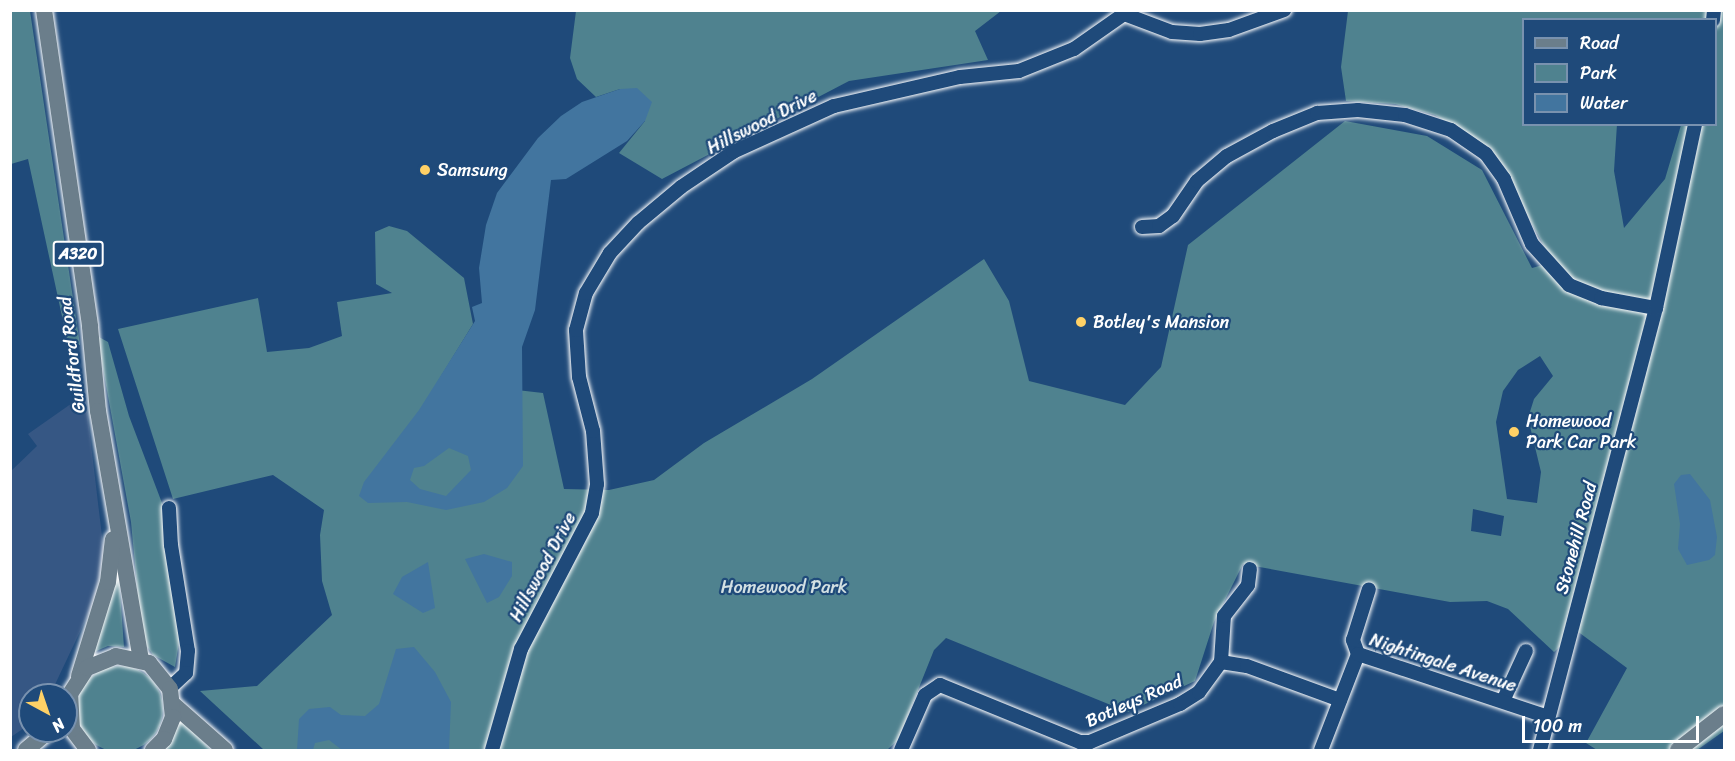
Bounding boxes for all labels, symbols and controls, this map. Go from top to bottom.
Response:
legend [1522,18,1717,126]
text: Road [1580,27,1619,59]
text: Park [1580,57,1617,89]
street label: Hillswood Drive [703,85,821,159]
text: Water [1580,87,1627,119]
place label: Samsung [437,159,508,181]
marker: Samsung [418,163,432,177]
road number: A320 [52,241,104,267]
street label: Guildford Road [54,295,90,415]
place label: Botley's Mansion [1093,311,1230,333]
marker: Botley's Mansion [1074,315,1088,329]
place label: Homewood Park Car Park [1526,411,1637,454]
marker: Homewood Park Car Park [1507,425,1521,439]
street label: Stonehill Road [1551,480,1601,596]
street label: Hillswood Drive [505,509,581,625]
park label: Homewood Park [721,576,847,598]
street label: Nightingale Avenue [1367,629,1519,697]
street label: Botleys Road [1082,670,1186,732]
north arrow [18,683,78,743]
scale bar [1525,704,1702,742]
text: 100 m [1533,710,1582,742]
text: N [45,711,72,740]

